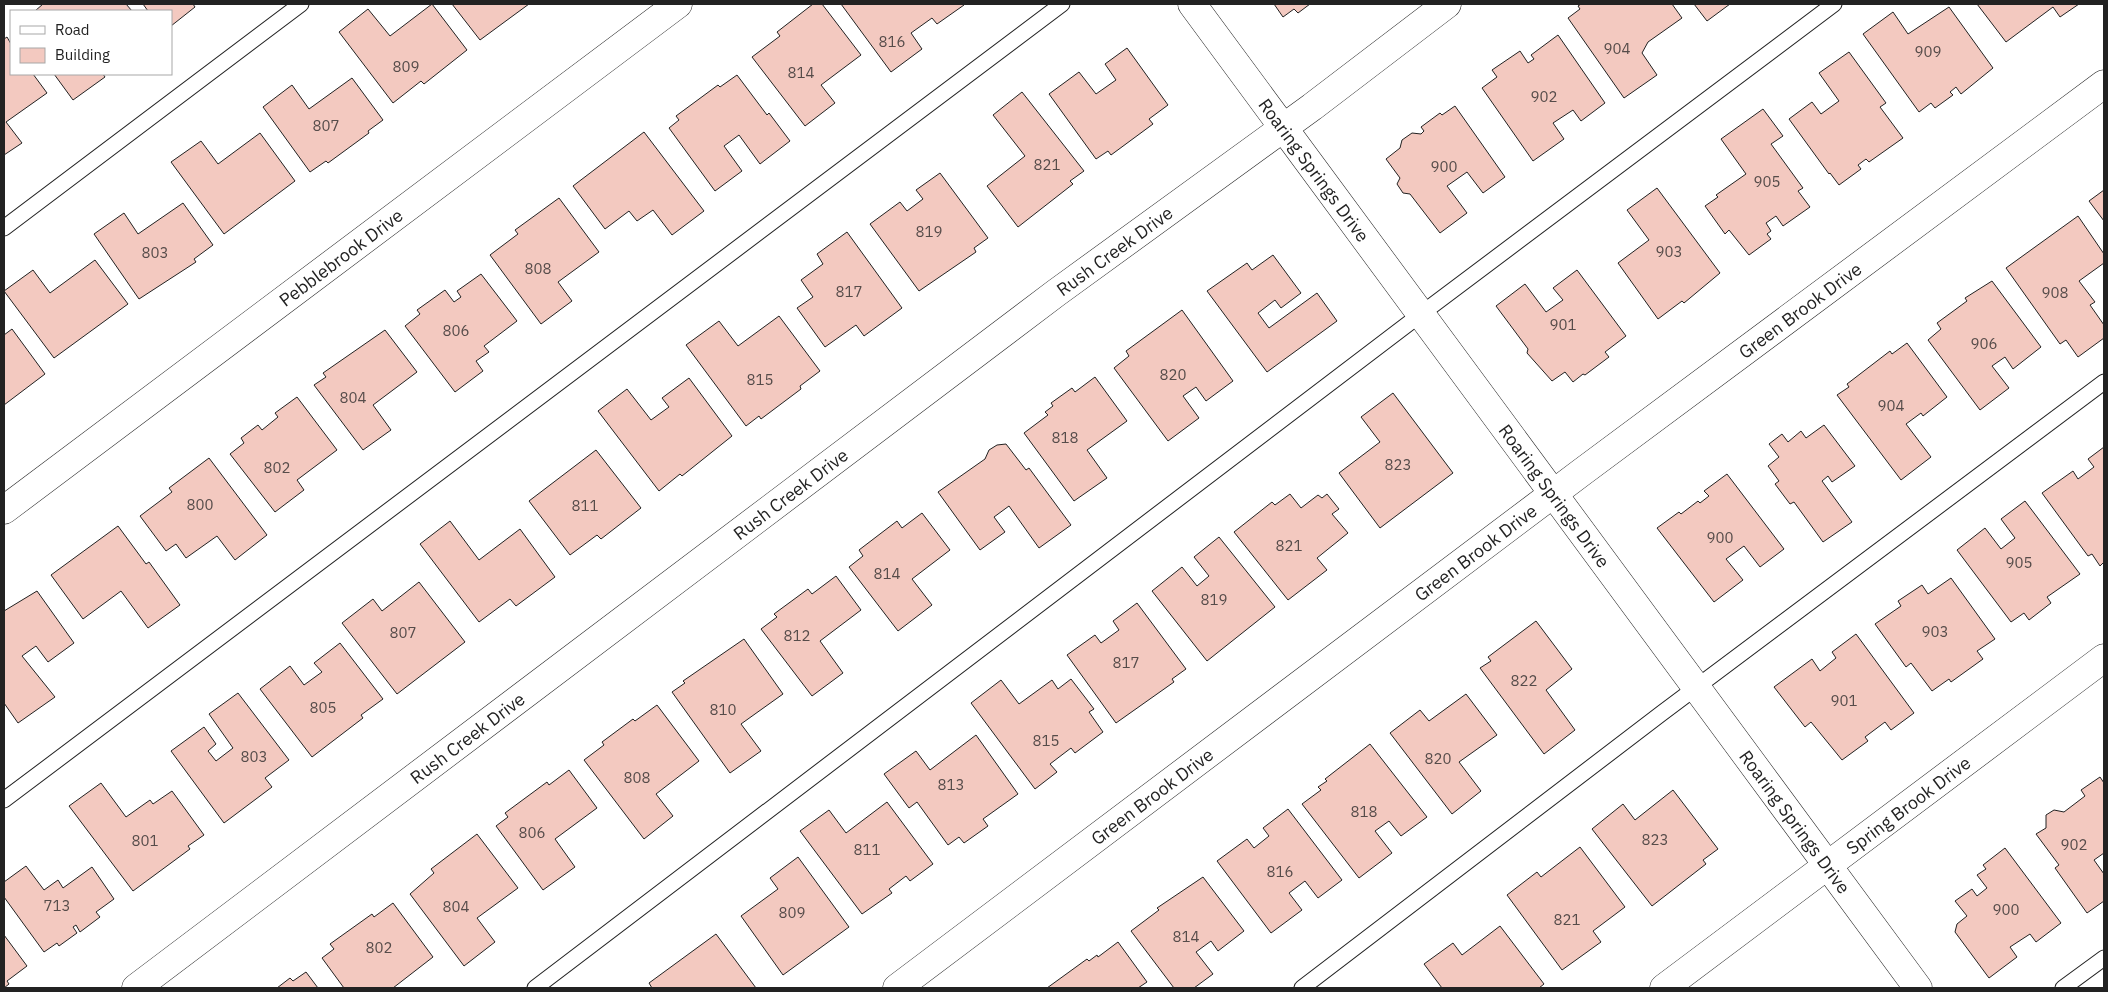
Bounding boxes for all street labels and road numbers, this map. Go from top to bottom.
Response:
street label: Roaring Springs Drive [1254,93,1375,246]
street label: Rush Creek Drive [1052,201,1177,301]
street label: Pebblebrook Drive [274,203,407,311]
street label: Green Brook Drive [1734,257,1866,363]
street label: Roaring Springs Drive [1494,419,1615,572]
street label: Rush Creek Drive [728,443,852,545]
street label: Green Brook Drive [1410,499,1541,606]
street label: Rush Creek Drive [405,687,529,789]
street label: Green Brook Drive [1086,742,1218,850]
street label: Roaring Springs Drive [1735,745,1856,898]
street label: Spring Brook Drive [1841,751,1975,859]

